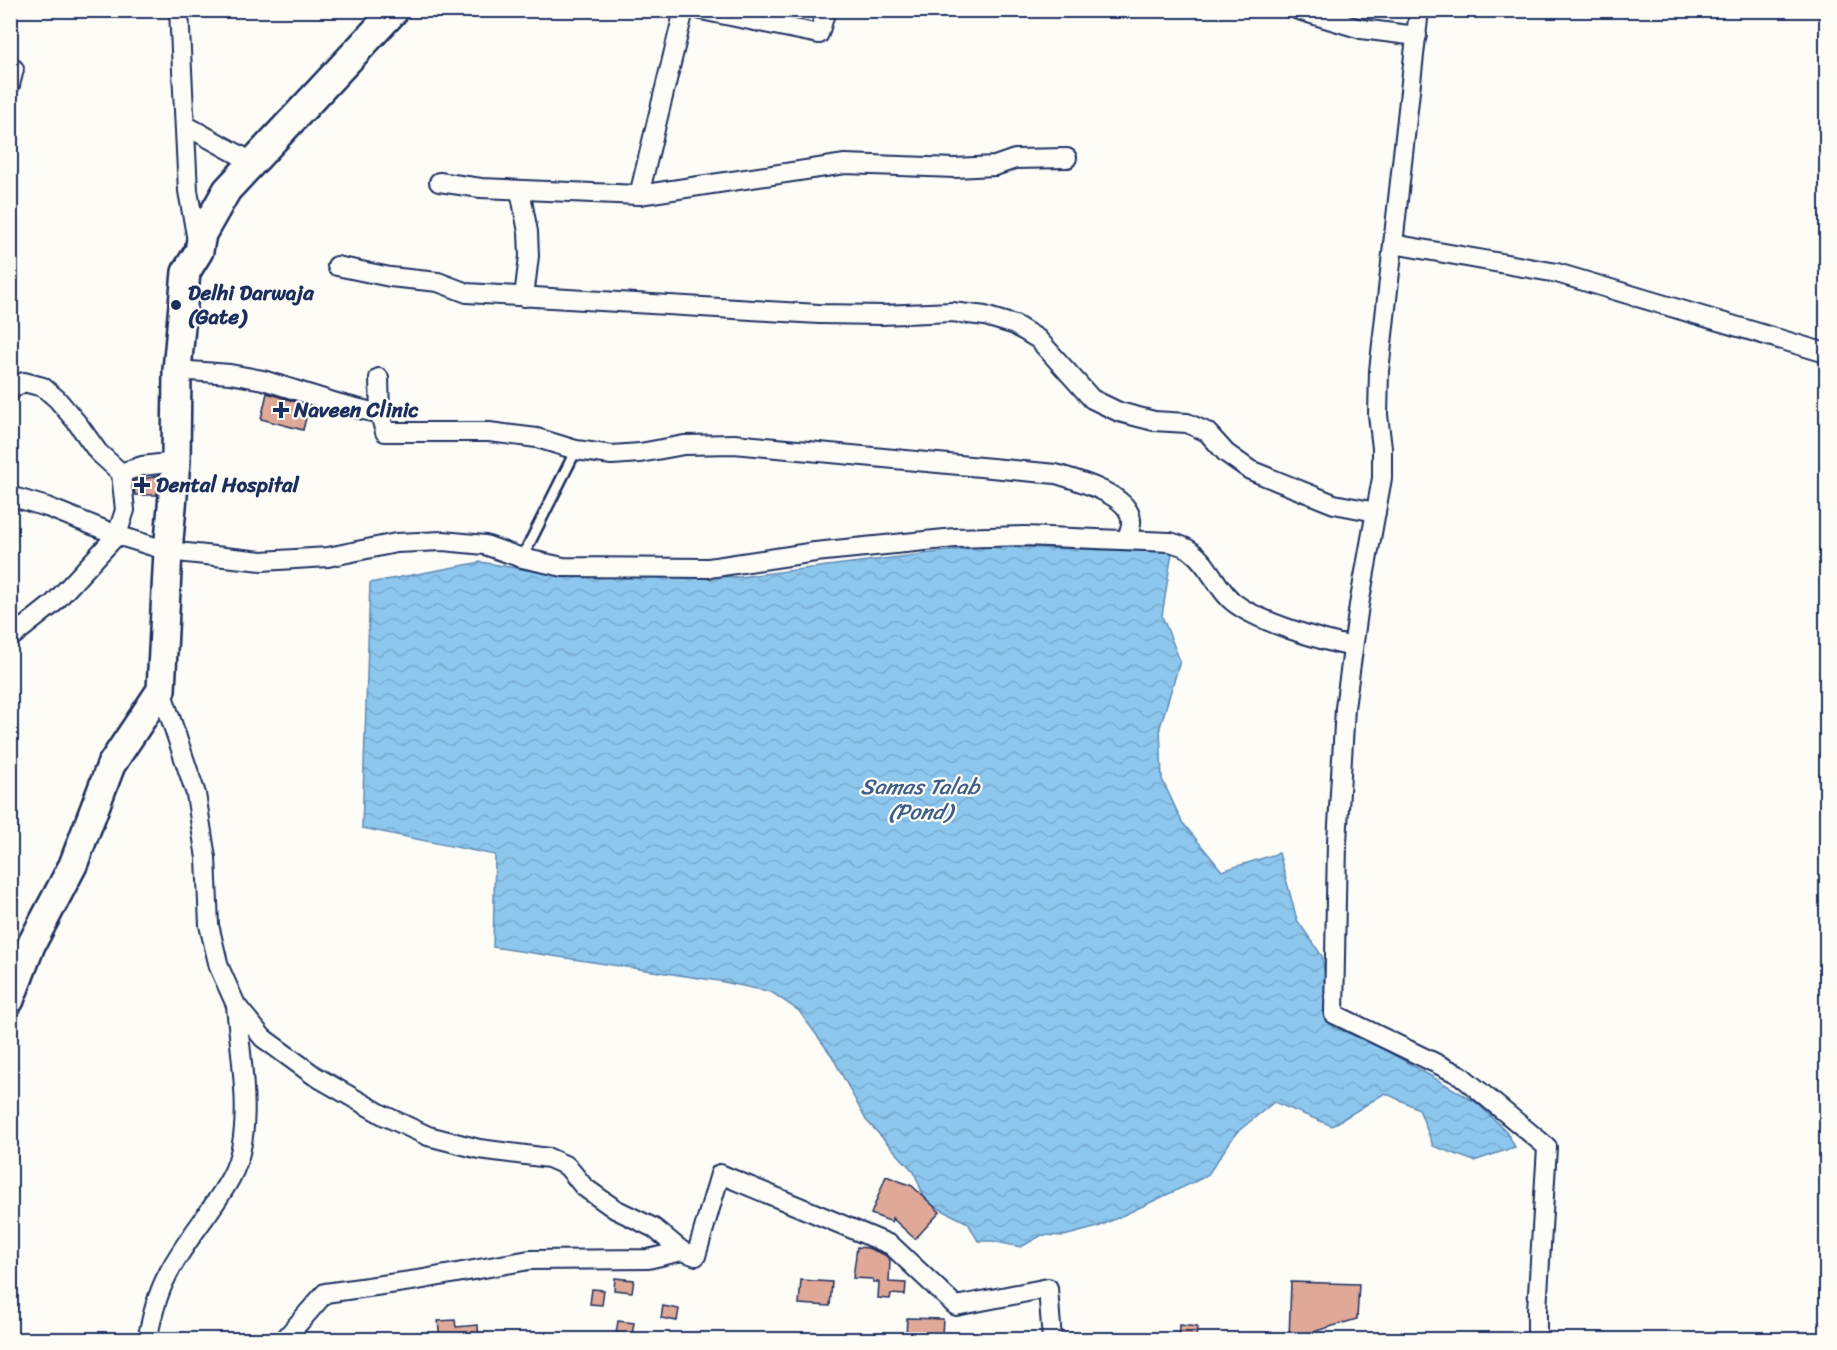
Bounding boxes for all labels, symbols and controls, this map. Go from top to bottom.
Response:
place label: Delhi Darwaja (Gate) [188,274,315,336]
marker: Delhi Darwaja (Gate) [169,298,183,312]
place label: Naveen Clinic [293,391,420,429]
marker: Naveen Clinic [272,401,290,419]
place label: Dental Hospital [156,466,300,504]
marker: Dental Hospital [133,476,151,494]
water label: Samas Talab (Pond) [861,767,981,831]

